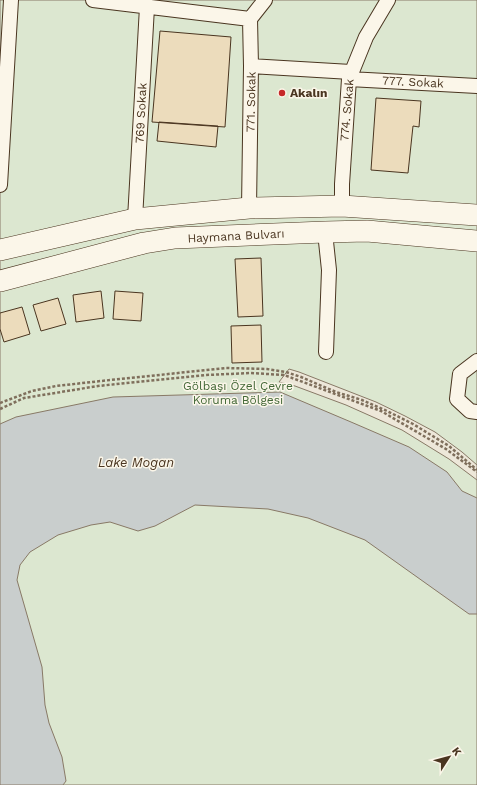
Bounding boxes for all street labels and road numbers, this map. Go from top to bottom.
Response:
street label: 771. Sokak [243,71,259,132]
street label: 777. Sokak [382,73,444,91]
street label: 774. Sokak [337,78,357,142]
street label: 769 Sokak [132,82,150,144]
street label: Haymana Bulvarı [187,226,285,246]

